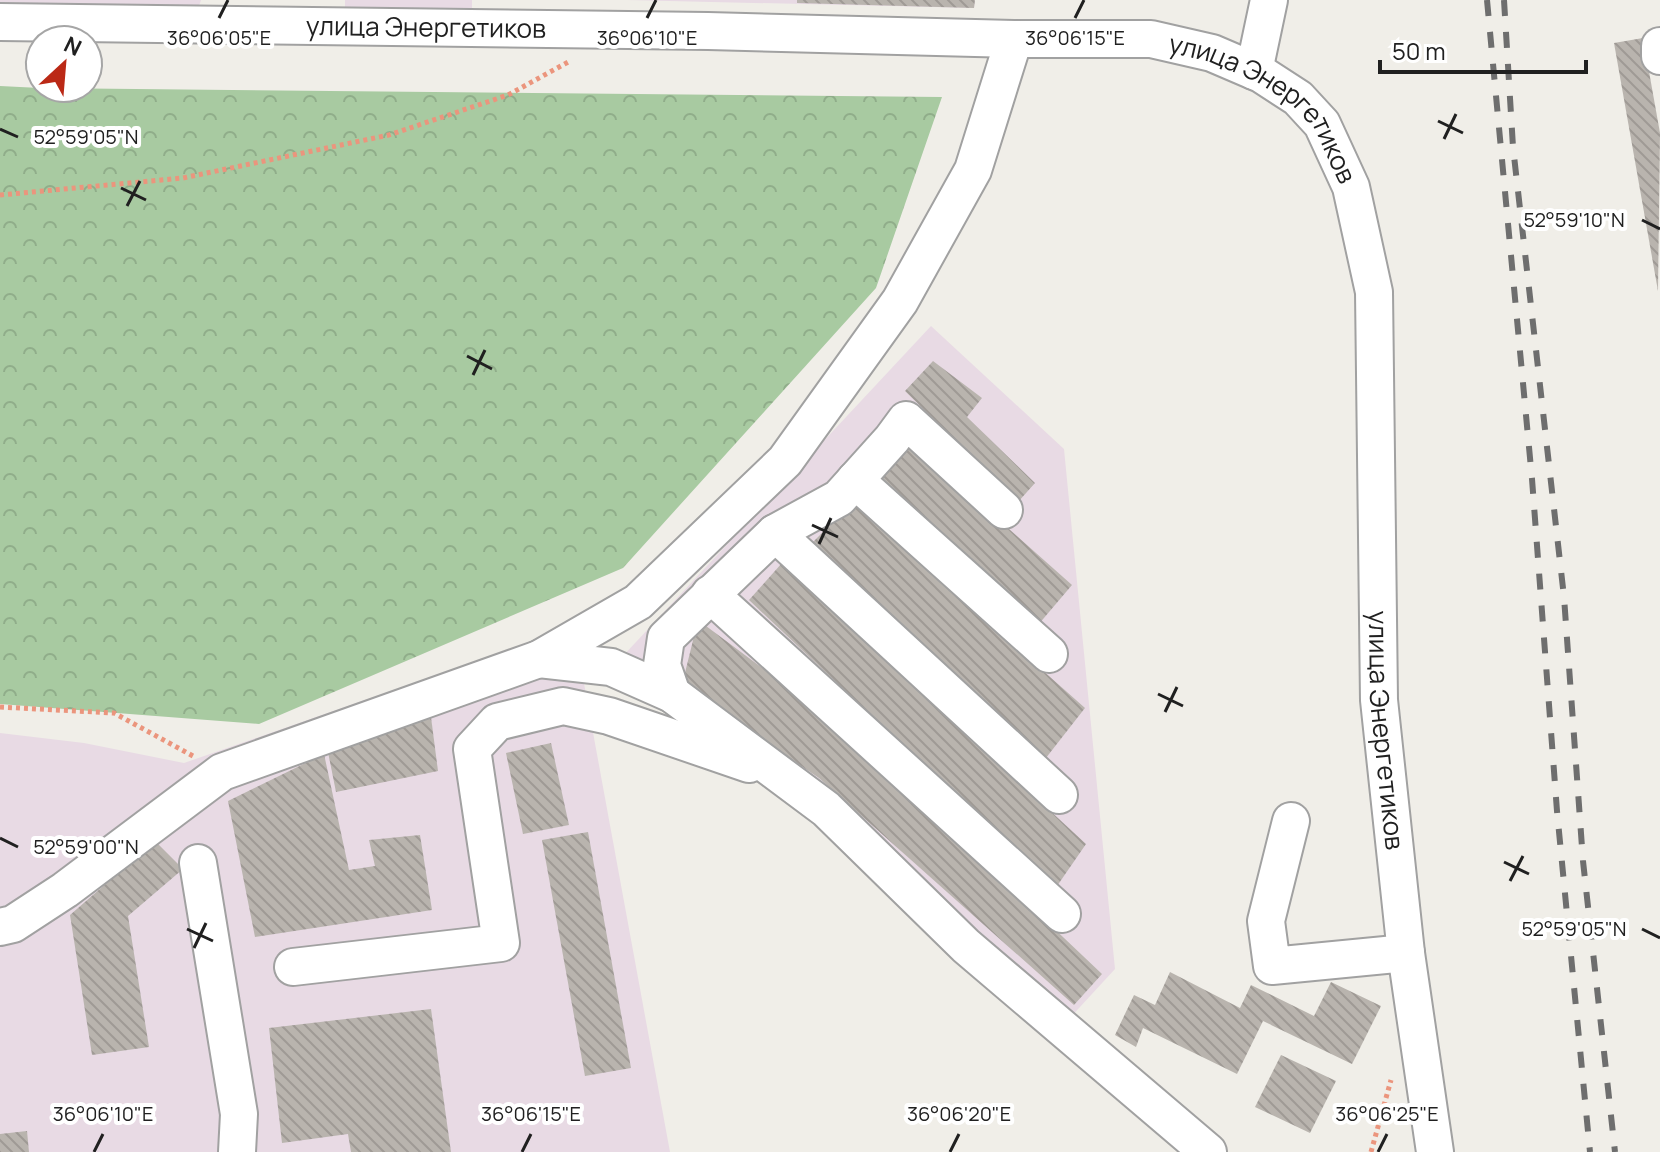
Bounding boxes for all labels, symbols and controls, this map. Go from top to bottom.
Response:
street label: улица Энергетиков [306,7,546,46]
north arrow [24,24,104,104]
text: 36°06'05"E [167,24,271,51]
text: 36°06'10"E [597,24,697,51]
text: 36°06'15"E [1025,24,1125,51]
scale bar [1380,24,1586,74]
street label: улица Энергетиков [1166,25,1366,189]
text: N [59,29,86,63]
text: 50 m [1392,34,1446,67]
text: 52°59'05"N [34,123,138,150]
text: 52°59'10"N [1523,206,1625,233]
street label: улица Энергетиков [1361,610,1414,852]
text: 52°59'00"N [33,833,139,860]
text: 52°59'05"N [1522,915,1626,942]
text: 36°06'10"E [53,1100,153,1127]
text: 36°06'15"E [481,1100,581,1127]
text: 36°06'20"E [907,1100,1011,1127]
text: 36°06'25"E [1335,1100,1439,1127]

